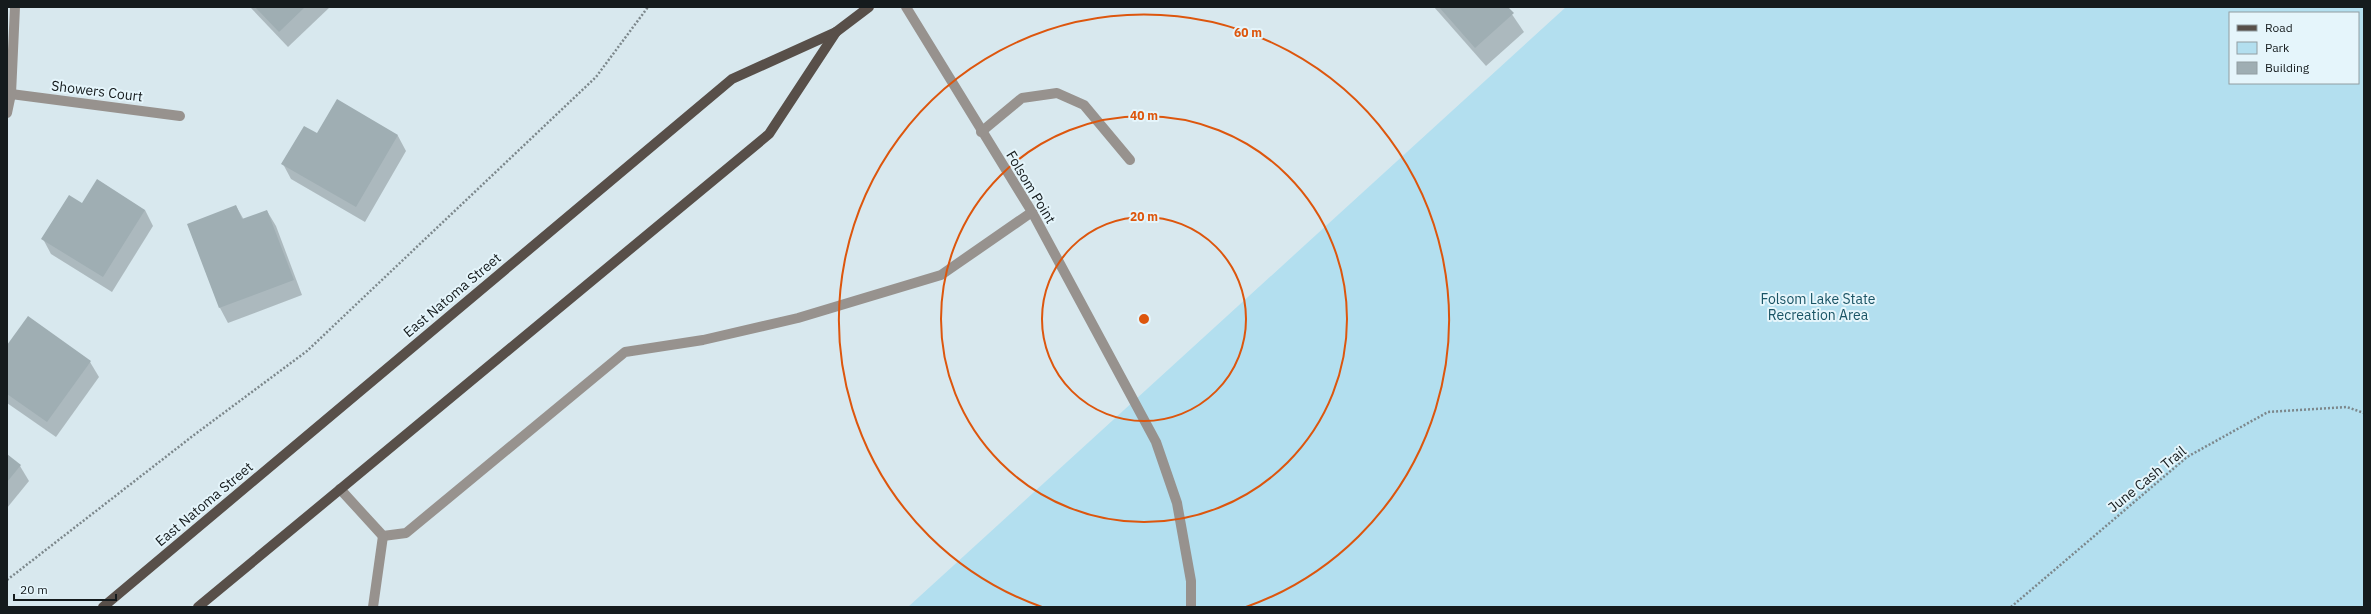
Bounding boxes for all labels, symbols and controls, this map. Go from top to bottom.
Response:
legend [2229,12,2359,84]
text: Road [2265,20,2293,35]
text: 60 m [1234,25,1262,40]
text: Park [2265,40,2290,55]
text: Building [2265,60,2310,75]
street label: Showers Court [50,76,144,106]
text: 40 m [1130,108,1158,123]
street label: Folsom Point [1002,147,1060,227]
text: 20 m [1130,209,1158,224]
street label: East Natoma Street [399,249,505,341]
park label: Folsom Lake State Recreation Area [1761,290,1876,324]
centre of rings [1137,312,1151,326]
street label: June Cash Trail [2104,442,2190,516]
street label: East Natoma Street [151,458,257,550]
scale bar [14,576,116,602]
text: 20 m [20,582,48,597]

